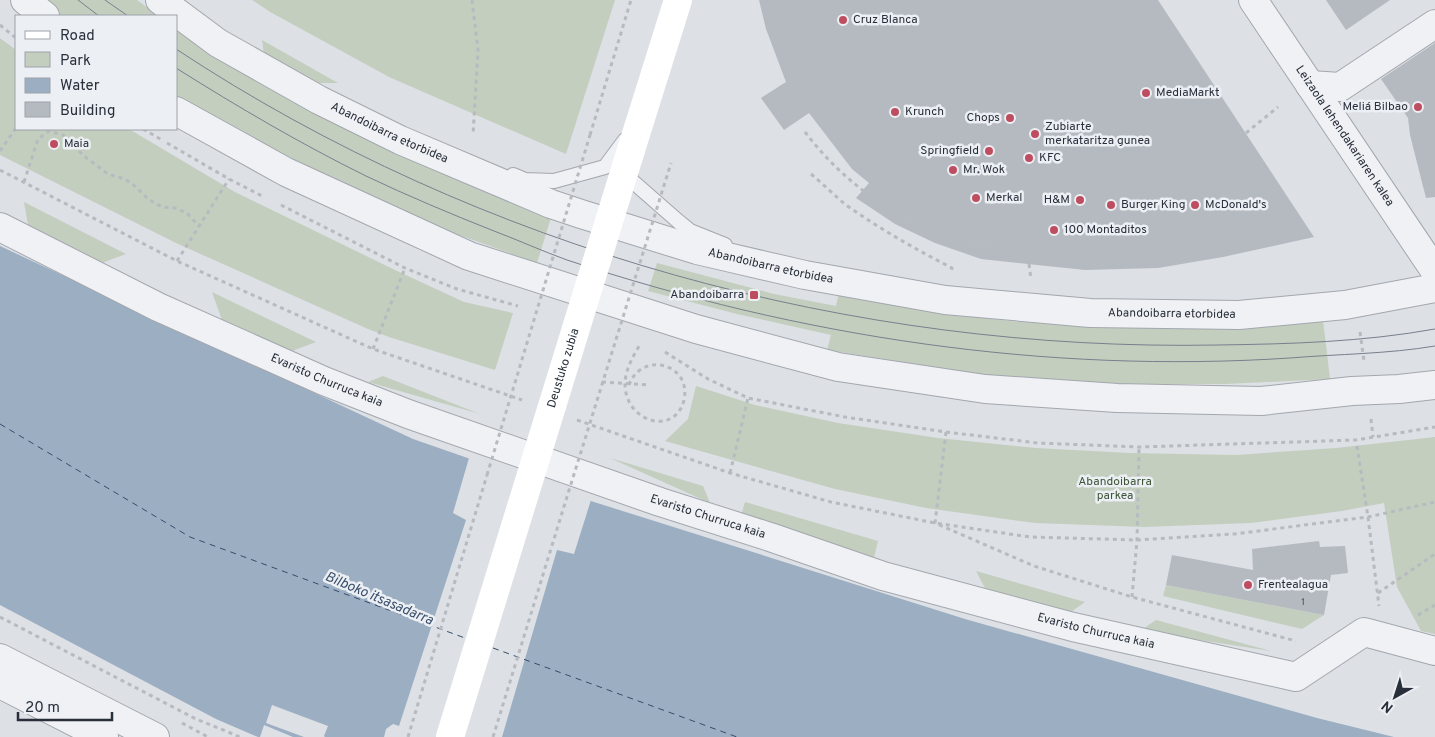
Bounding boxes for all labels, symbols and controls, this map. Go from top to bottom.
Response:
place label: Cruz Blanca [853,12,918,28]
marker: Cruz Blanca [837,14,849,26]
legend [15,15,178,130]
text: Road [60,27,95,46]
text: Park [60,52,91,71]
street label: Leizaola lehendakariaren kalea [1291,63,1397,210]
text: Water [60,77,100,96]
place label: MediaMarkt [1156,85,1220,101]
marker: MediaMarkt [1140,87,1152,99]
street label: Abandoibarra etorbidea [328,99,450,167]
place label: Meliá Bilbao [1342,99,1408,115]
marker: Meliá Bilbao [1412,101,1424,113]
text: Building [60,102,115,121]
place label: Krunch [905,104,944,120]
marker: Krunch [889,106,901,118]
place label: Chops [966,110,1000,126]
marker: Chops [1004,112,1016,124]
place label: Zubiarte merkataritza gunea [1045,119,1150,149]
marker: Zubiarte merkataritza gunea [1029,128,1041,140]
place label: Maia [64,136,89,152]
marker: Maia [48,138,60,150]
place label: Springfield [920,143,979,159]
marker: Springfield [983,145,995,157]
place label: KFC [1039,150,1061,166]
marker: KFC [1023,152,1035,164]
place label: Mr. Wok [963,162,1005,178]
marker: Mr. Wok [947,164,959,176]
place label: Merkal [986,190,1022,206]
marker: Merkal [970,192,982,204]
place label: H&M [1044,192,1070,208]
marker: H&M [1074,194,1086,206]
place label: Burger King [1121,197,1186,213]
place label: McDonald's [1205,197,1267,213]
marker: Burger King [1105,199,1117,211]
marker: McDonald's [1189,199,1201,211]
place label: 100 Montaditos [1064,222,1147,238]
marker: 100 Montaditos [1048,224,1060,236]
street label: Abandoibarra etorbidea [706,245,834,288]
place label: Abandoibarra [670,287,744,303]
marker: Abandoibarra [748,289,760,301]
street label: Abandoibarra etorbidea [1108,305,1236,323]
street label: Deustuko zubia [544,326,584,410]
street label: Evaristo Churruca kaia [268,350,385,411]
park label: Abandoibarra parkea [1078,474,1152,504]
street label: Evaristo Churruca kaia [648,491,767,543]
water label: Bilboko itsasadarra [322,569,436,630]
place label: Frentealagua [1258,577,1328,593]
marker: Frentealagua [1242,579,1254,591]
house number: 1 [1301,596,1305,609]
street label: Evaristo Churruca kaia [1035,610,1156,653]
north arrow [1370,672,1420,722]
scale bar [18,690,111,722]
text: N [1379,696,1397,716]
text: 20 m [25,699,60,718]

